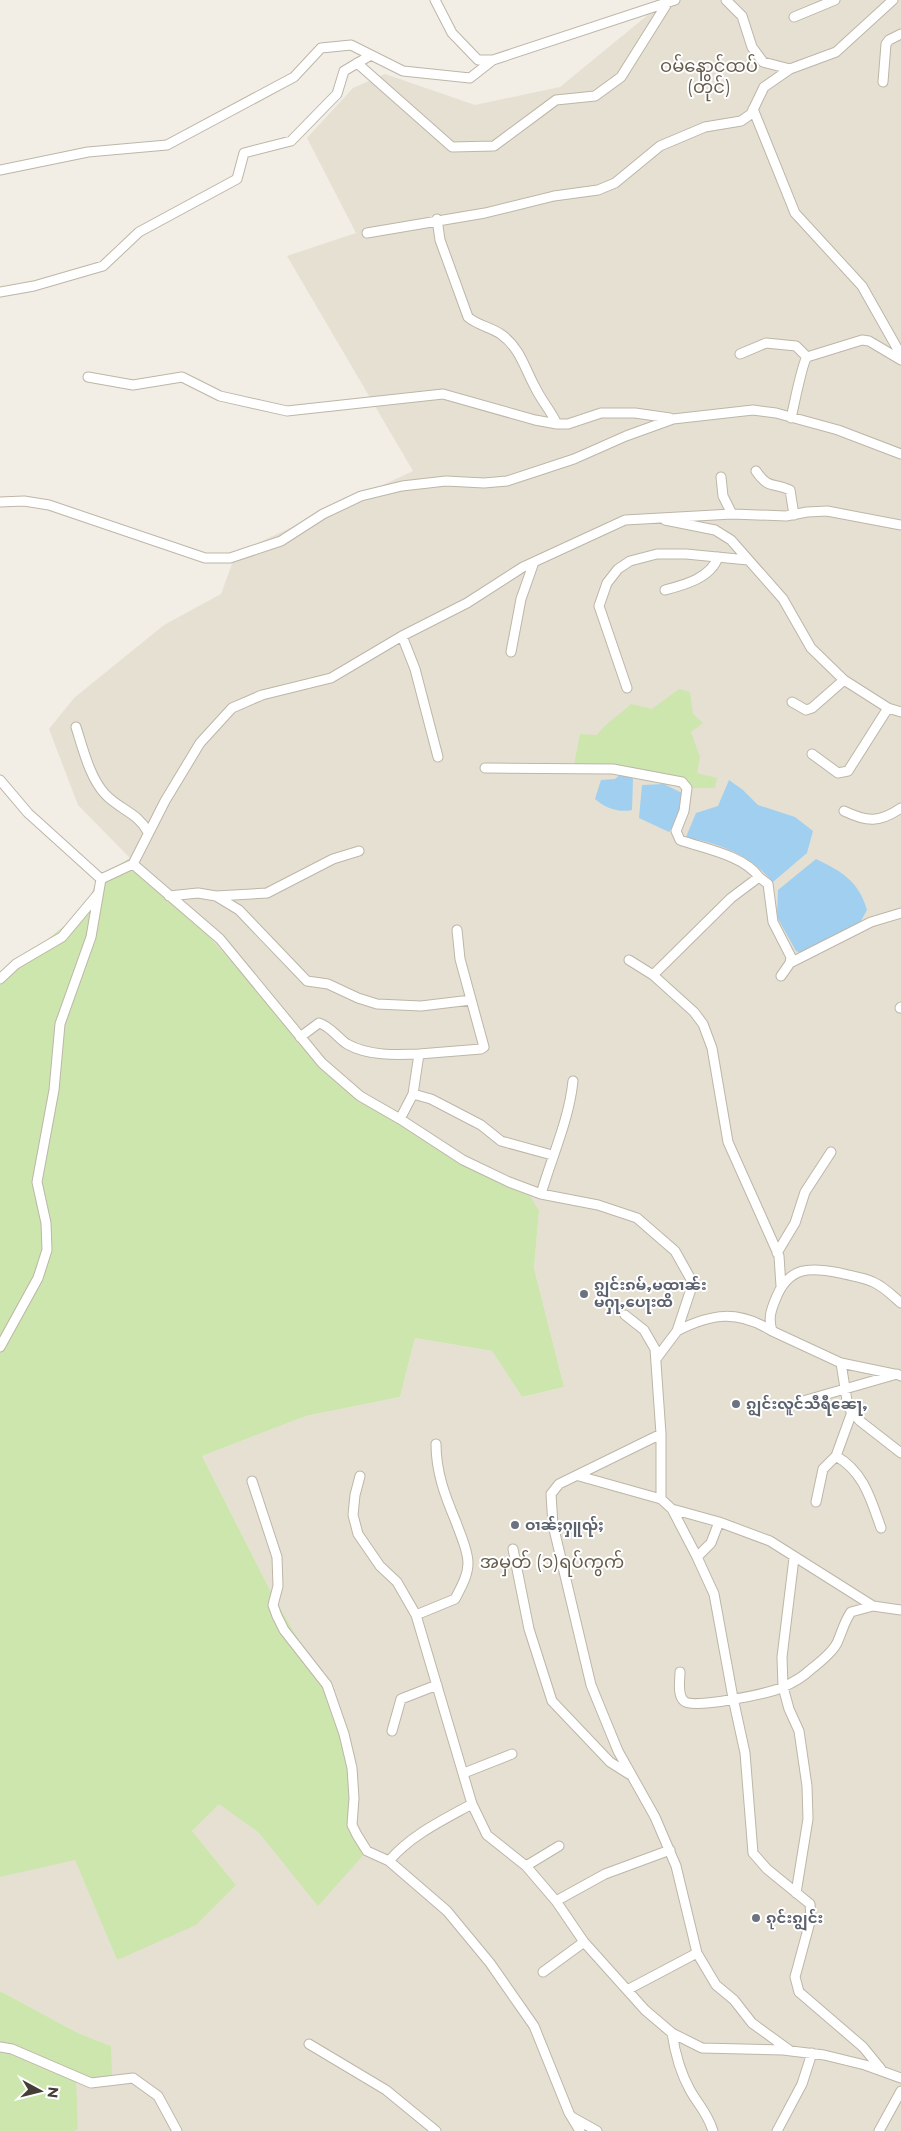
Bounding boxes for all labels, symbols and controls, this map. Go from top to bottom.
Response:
district label: ဝမ်နောင်ထပ် (တိုင်) [660,53,758,102]
place label: ၵျွင်းၵမ်ႇမထၢၼ်း မႁႃႇပေႃးထိ [594,1275,707,1314]
marker: ၵျွင်းၵမ်ႇမထၢၼ်း မႁႃႇပေႃးထိ [578,1288,590,1300]
place label: ၵျွင်းလူင်သီရီၼေႃႇ [746,1394,868,1417]
marker: ၵျွင်းလူင်သီရီၼေႃႇ [730,1398,742,1410]
place label: ဝၢၼ်ႈႁူၺ်ႈ [525,1515,604,1537]
marker: ဝၢၼ်ႈႁူၺ်ႈ [509,1519,521,1531]
district label: အမှတ် (၁)ရပ်ကွက် [480,1549,624,1577]
place label: ၵုင်းၵျွင်း [766,1908,823,1931]
marker: ၵုင်းၵျွင်း [750,1912,762,1924]
north arrow [15,2066,65,2116]
text: N [43,2086,63,2099]

